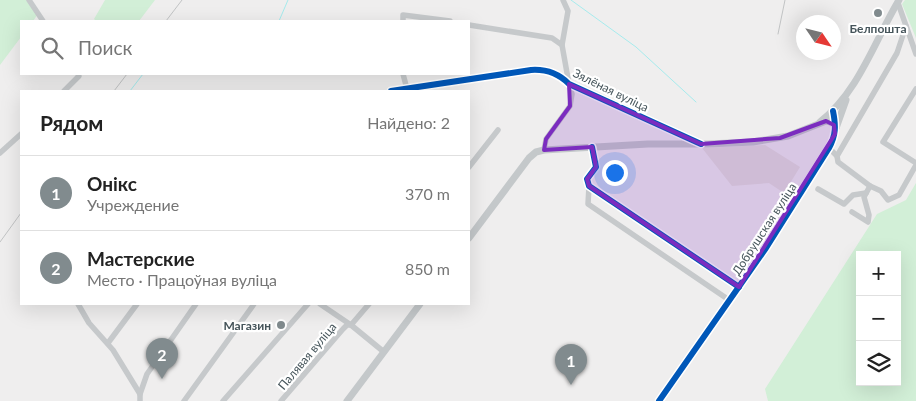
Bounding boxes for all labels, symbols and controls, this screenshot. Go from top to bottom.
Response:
marker: Белпошта [872,7,884,19]
north arrow [796,15,841,60]
search box [20,20,470,75]
place label: Белпошта [849,21,907,36]
icon: search [38,34,66,62]
text: Поиск [78,36,132,59]
street label: Зялёная вуліца [571,65,651,115]
text: Рядом [40,110,103,135]
text: Найдено: 2 [367,113,450,132]
your location [602,160,628,186]
text: Онікс [87,172,137,195]
street label: Добрушская вуліца [729,180,799,278]
text: 1 [51,184,61,203]
text: 370 m [405,184,450,203]
text: Учреждение [87,195,179,214]
text: Мастерские [87,247,195,270]
map controls [856,251,901,386]
button: + [856,251,901,296]
text: 2 [51,259,61,278]
text: 850 m [405,259,450,278]
text: Место · Працоўная вуліца [87,270,277,289]
button: − [856,296,901,341]
place label: Магазин [223,318,271,333]
street label: Палявая вуліца [275,319,339,393]
marker: Магазин [275,319,287,331]
pin: 2 [146,338,178,379]
button: layers [856,341,901,386]
pin: 1 [555,344,587,385]

